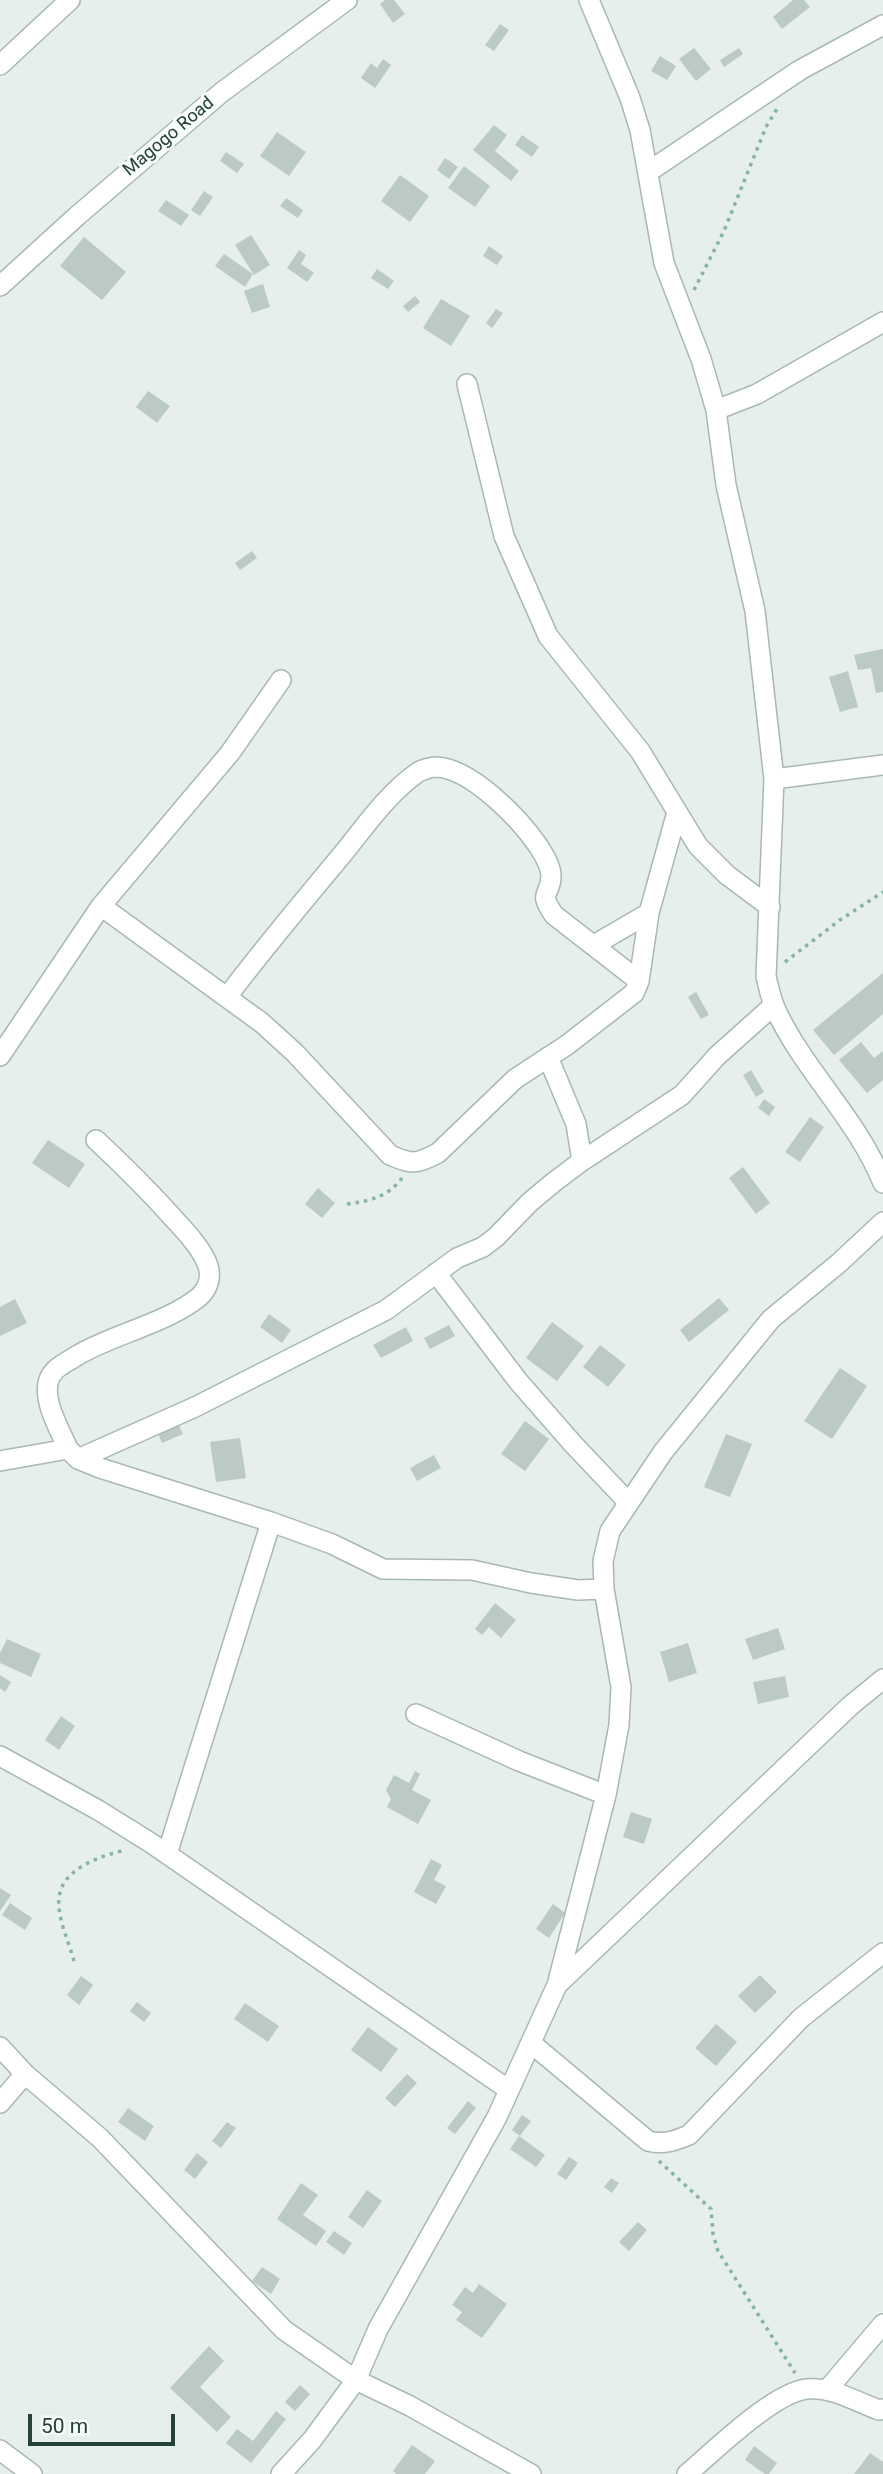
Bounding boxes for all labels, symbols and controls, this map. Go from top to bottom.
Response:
street label: Magogo Road [119,93,219,181]
scale bar [32,2400,178,2444]
text: 50 m [41,2414,88,2438]

